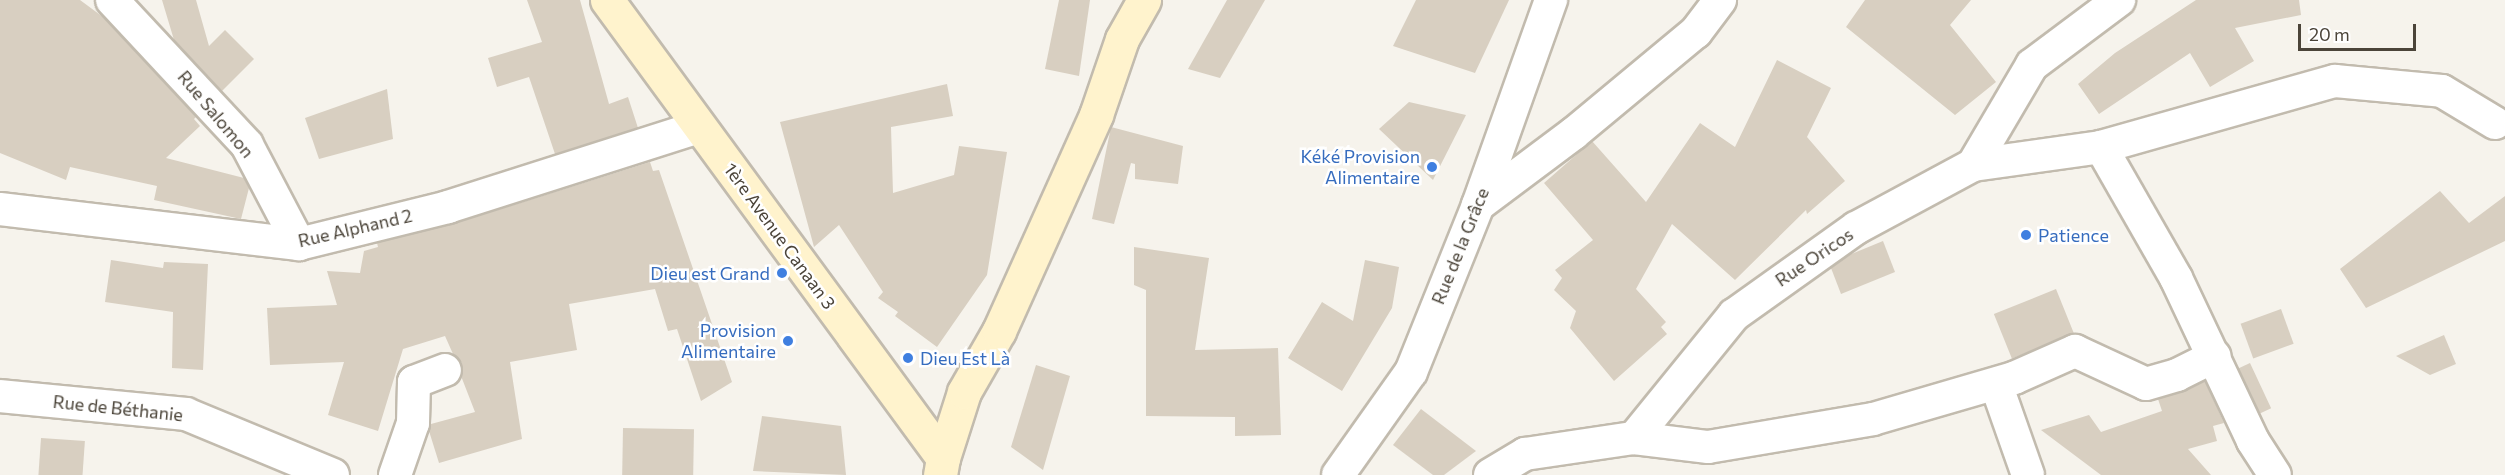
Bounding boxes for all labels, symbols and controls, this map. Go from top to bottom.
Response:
scale bar [2301,12,2420,50]
text: 20 m [2309,23,2350,45]
street label: Rue Salomon [173,66,259,162]
place label: Kéké Provision Alimentaire [1300,146,1420,188]
street label: 1ère Avenue Canaan 3 [720,159,840,313]
marker: Kéké Provision Alimentaire [1425,160,1439,174]
street label: Rue de la Grâce [1427,185,1493,307]
street label: Rue Alphand 2 [296,204,414,252]
street label: Rue Oricos [1771,223,1857,291]
place label: Patience [2038,224,2109,246]
marker: Patience [2019,228,2033,242]
place label: Dieu est Grand [650,262,770,284]
marker: Dieu est Grand [775,266,789,280]
place label: Provision Alimentaire [681,320,776,362]
marker: Provision Alimentaire [781,334,795,348]
place label: Dieu Est Là [920,347,1010,369]
marker: Dieu Est Là [901,351,915,365]
street label: Rue de Béthanie [52,390,184,426]

